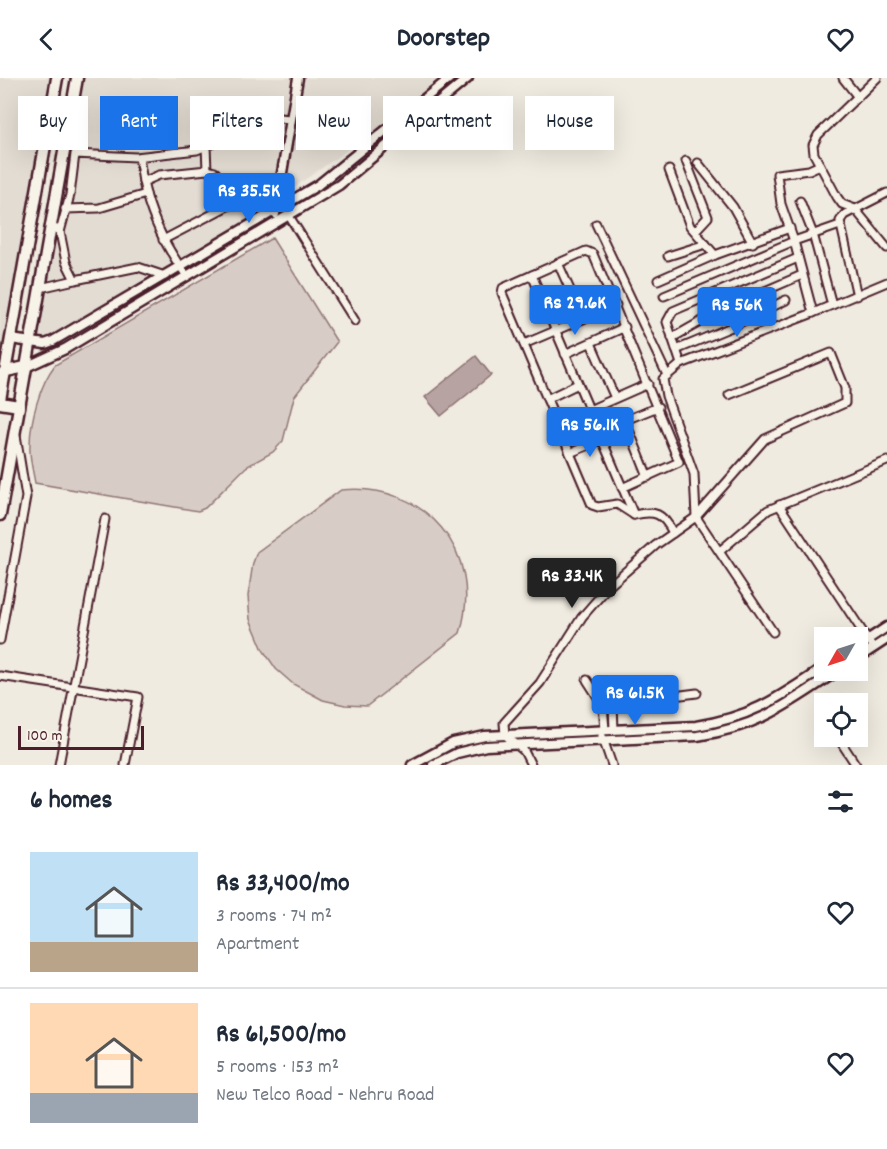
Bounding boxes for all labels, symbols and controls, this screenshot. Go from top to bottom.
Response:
text: Doorstep [397,20,490,59]
icon: back [30,23,63,56]
icon: heart [824,23,857,56]
chip: Buy [18,96,88,150]
chip: Rent [100,96,178,150]
chip: Filters [190,96,284,150]
chip: New [296,96,371,150]
chip: Apartment [383,96,513,150]
chip: House [525,96,614,150]
pin: Rs 35.5K [187,173,311,224]
text: Rs 35.5K [218,178,280,206]
pin: Rs 29.6K [513,285,637,336]
pin: Rs 56K [688,287,786,338]
text: Rs 29.6K [544,290,607,318]
text: Rs 56K [711,292,763,320]
pin: Rs 56.1K [528,407,652,458]
text: Rs 56.1K [561,412,619,440]
pin: Rs 33.4K [510,558,634,609]
text: Rs 33.4K [541,563,603,591]
north arrow [814,627,868,681]
map controls [814,627,868,747]
pin: Rs 61.5K [573,675,697,726]
text: Rs 61.5K [606,680,664,708]
button: locate [814,693,868,747]
scale bar [18,723,144,750]
text: 100 m [27,725,63,748]
text: 6 homes [30,783,112,820]
icon: filters [824,785,857,818]
text: Rs 33,400/mo [216,866,350,903]
icon: home [78,876,150,948]
icon: heart [824,896,857,929]
text: 3 rooms · 74 m² [216,903,332,931]
text: Apartment [216,931,299,959]
text: Rs 61,500/mo [216,1017,346,1054]
icon: home [78,1027,150,1099]
icon: heart [824,1047,857,1080]
text: 5 rooms · 153 m² [216,1054,339,1082]
text: New Telco Road - Nehru Road [216,1082,434,1110]

